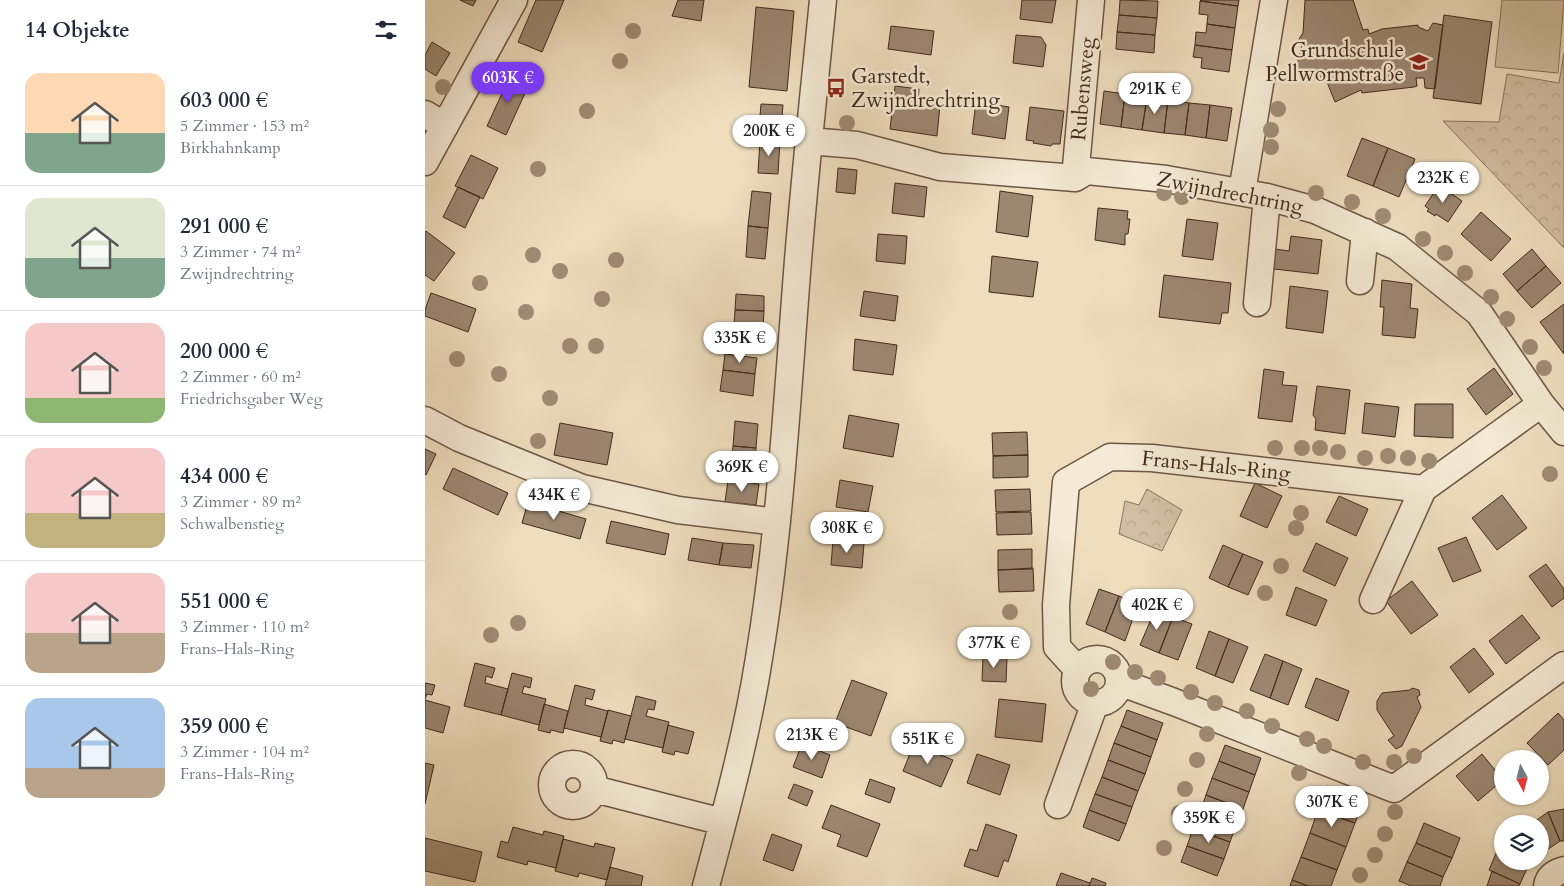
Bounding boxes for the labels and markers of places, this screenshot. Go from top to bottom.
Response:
place label: Grundschule Pellwormstraße [1265,36,1404,89]
school or university icon: Grundschule Pellwormstraße [1408,51,1430,73]
pin: 603K € [467,62,549,104]
place label: Garstedt, Zwijndrechtring [851,62,1000,115]
pin: 291K € [1114,72,1196,115]
bus stop icon: Garstedt, Zwijndrechtring [825,77,847,99]
pin: 200K € [728,114,810,157]
pin: 232K € [1402,162,1484,204]
pin: 335K € [699,322,781,364]
pin: 369K € [701,450,783,493]
pin: 434K € [513,478,595,521]
pin: 308K € [806,512,888,554]
pin: 402K € [1116,588,1198,631]
pin: 377K € [953,626,1035,669]
pin: 213K € [771,718,853,761]
pin: 551K € [887,722,969,765]
pin: 307K € [1291,786,1373,828]
pin: 359K € [1168,802,1250,844]

